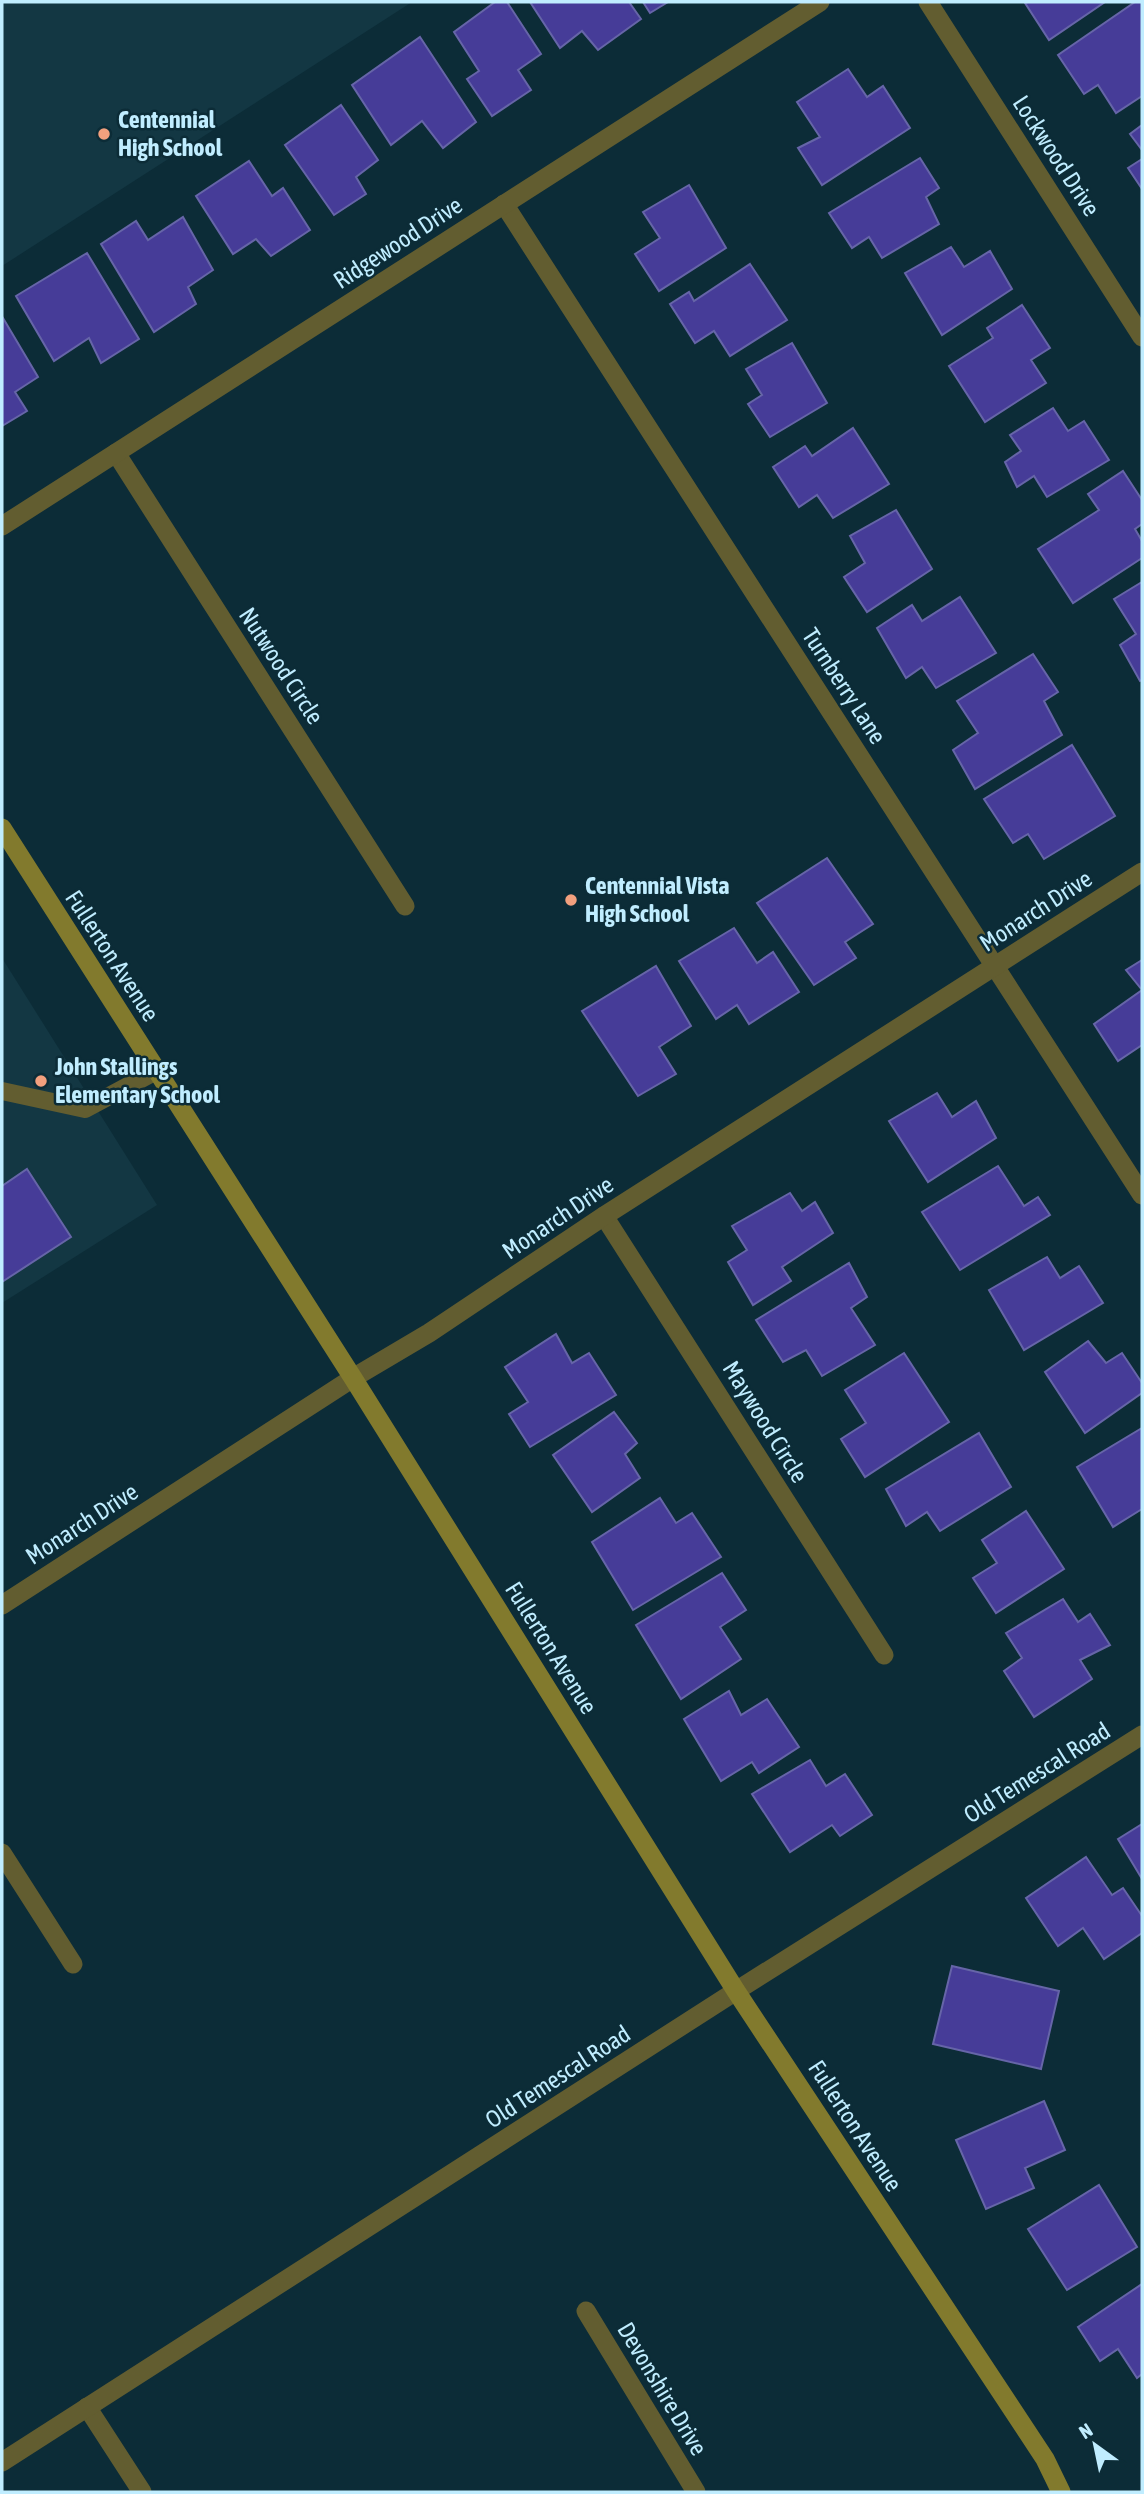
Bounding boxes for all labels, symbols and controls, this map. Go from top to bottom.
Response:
street label: Lockwood Drive [1008,91,1105,221]
place label: Centennial High School [118,106,223,161]
marker: Centennial High School [96,126,112,142]
street label: Ridgewood Drive [329,191,467,294]
street label: Nutwood Circle [234,602,329,729]
street label: Turnberry Lane [797,623,892,749]
street label: Monarch Drive [975,864,1097,957]
place label: Centennial Vista High School [585,872,729,927]
street label: Fullerton Avenue [60,885,165,1026]
marker: Centennial Vista High School [563,892,579,908]
place label: John Stallings Elementary School [54,1053,221,1108]
marker: John Stallings Elementary School [33,1073,49,1089]
street label: Monarch Drive [497,1171,618,1264]
street label: Maywood Circle [717,1356,813,1487]
street label: Monarch Drive [21,1477,143,1570]
street label: Fullerton Avenue [500,1577,603,1719]
street label: Old Temescal Road [959,1717,1115,1828]
street label: Old Temescal Road [480,2020,635,2133]
street label: Fullerton Avenue [803,2055,908,2196]
street label: Devonshire Drive [612,2317,713,2460]
north arrow [1060,2410,1130,2480]
text: N [1075,2418,1096,2443]

